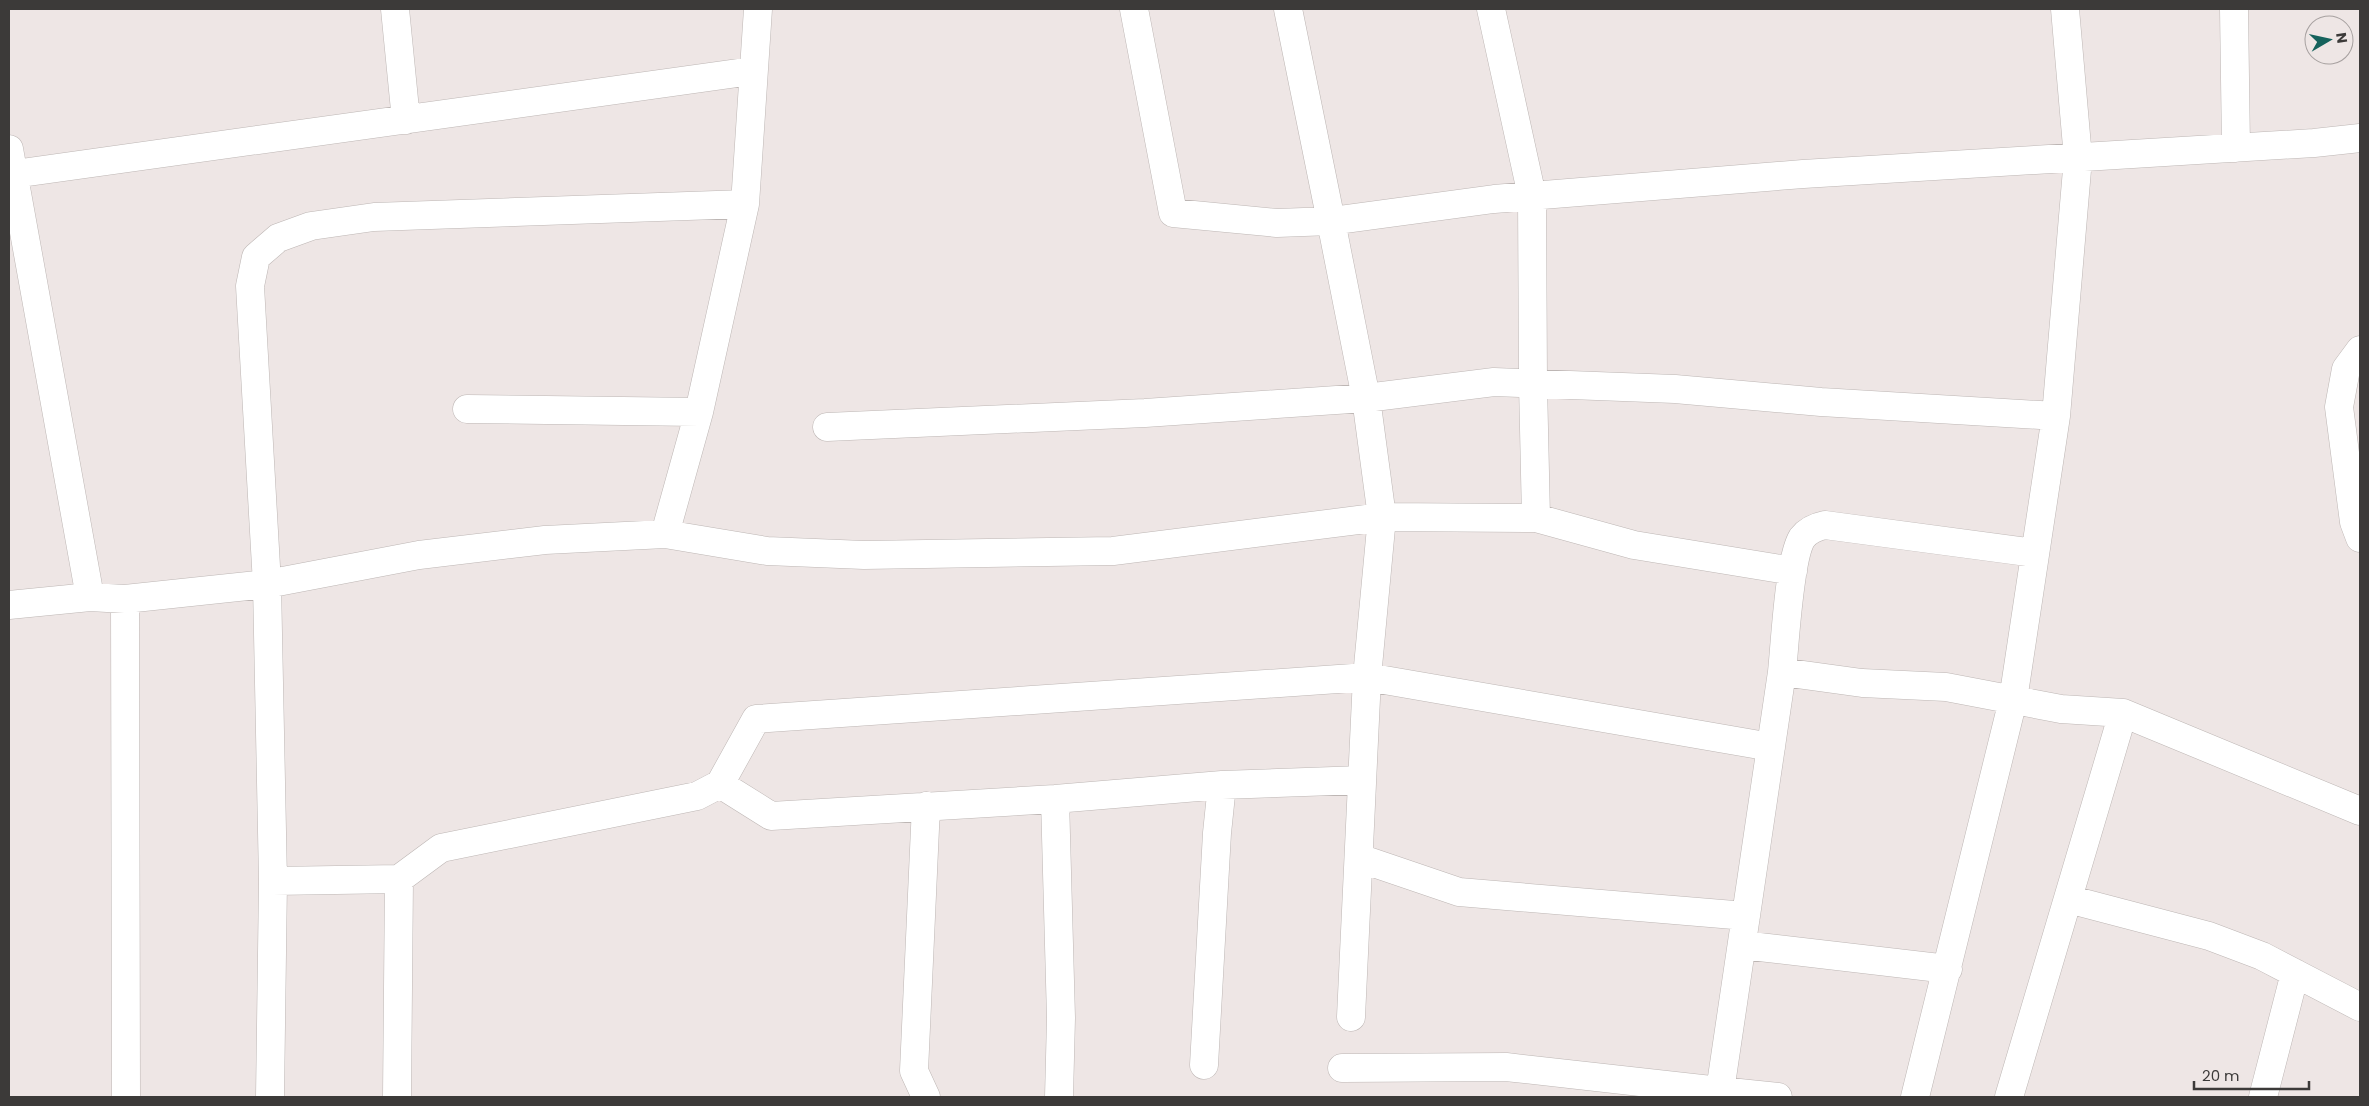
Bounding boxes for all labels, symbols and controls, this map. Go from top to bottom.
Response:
north arrow [2304,15,2354,65]
text: N [2331,31,2353,45]
scale bar [2194,1058,2309,1090]
text: 20 m [2202,1065,2240,1086]

